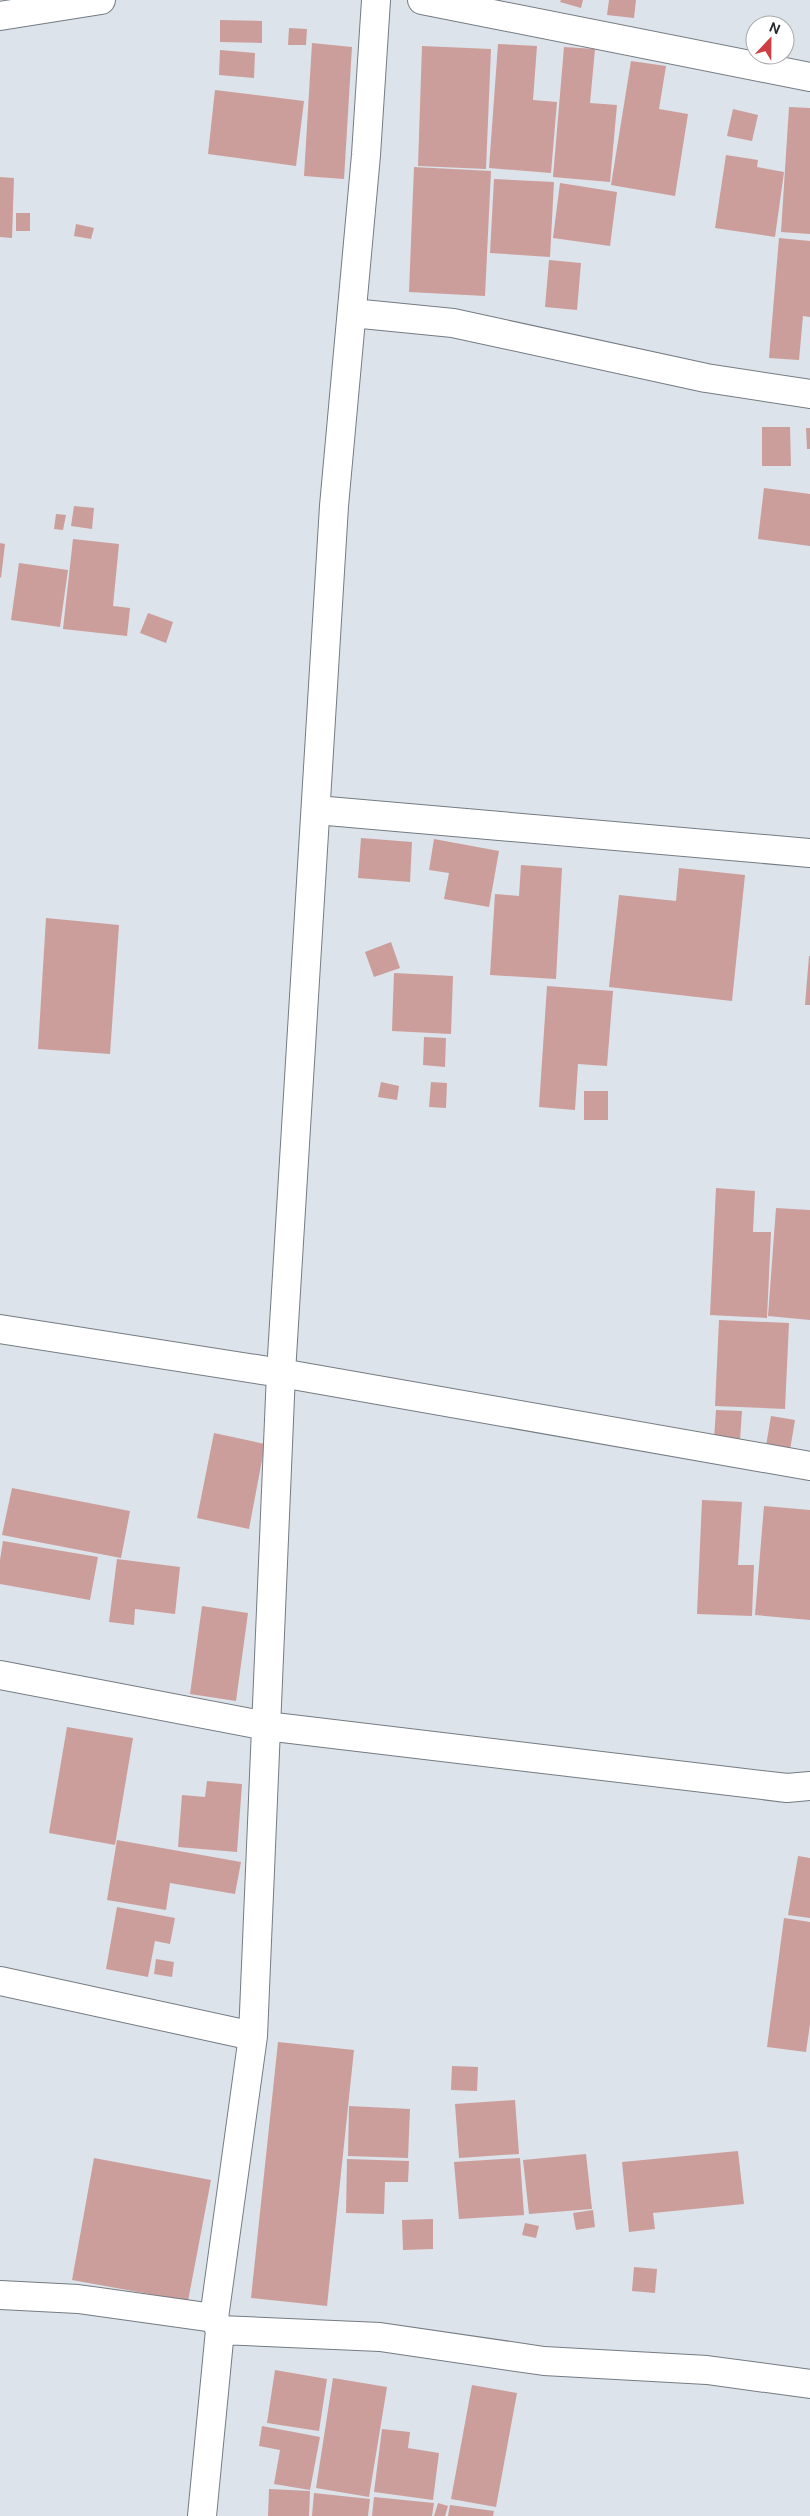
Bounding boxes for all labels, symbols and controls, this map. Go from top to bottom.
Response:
north arrow [745,15,795,65]
text: N [767,18,783,38]

